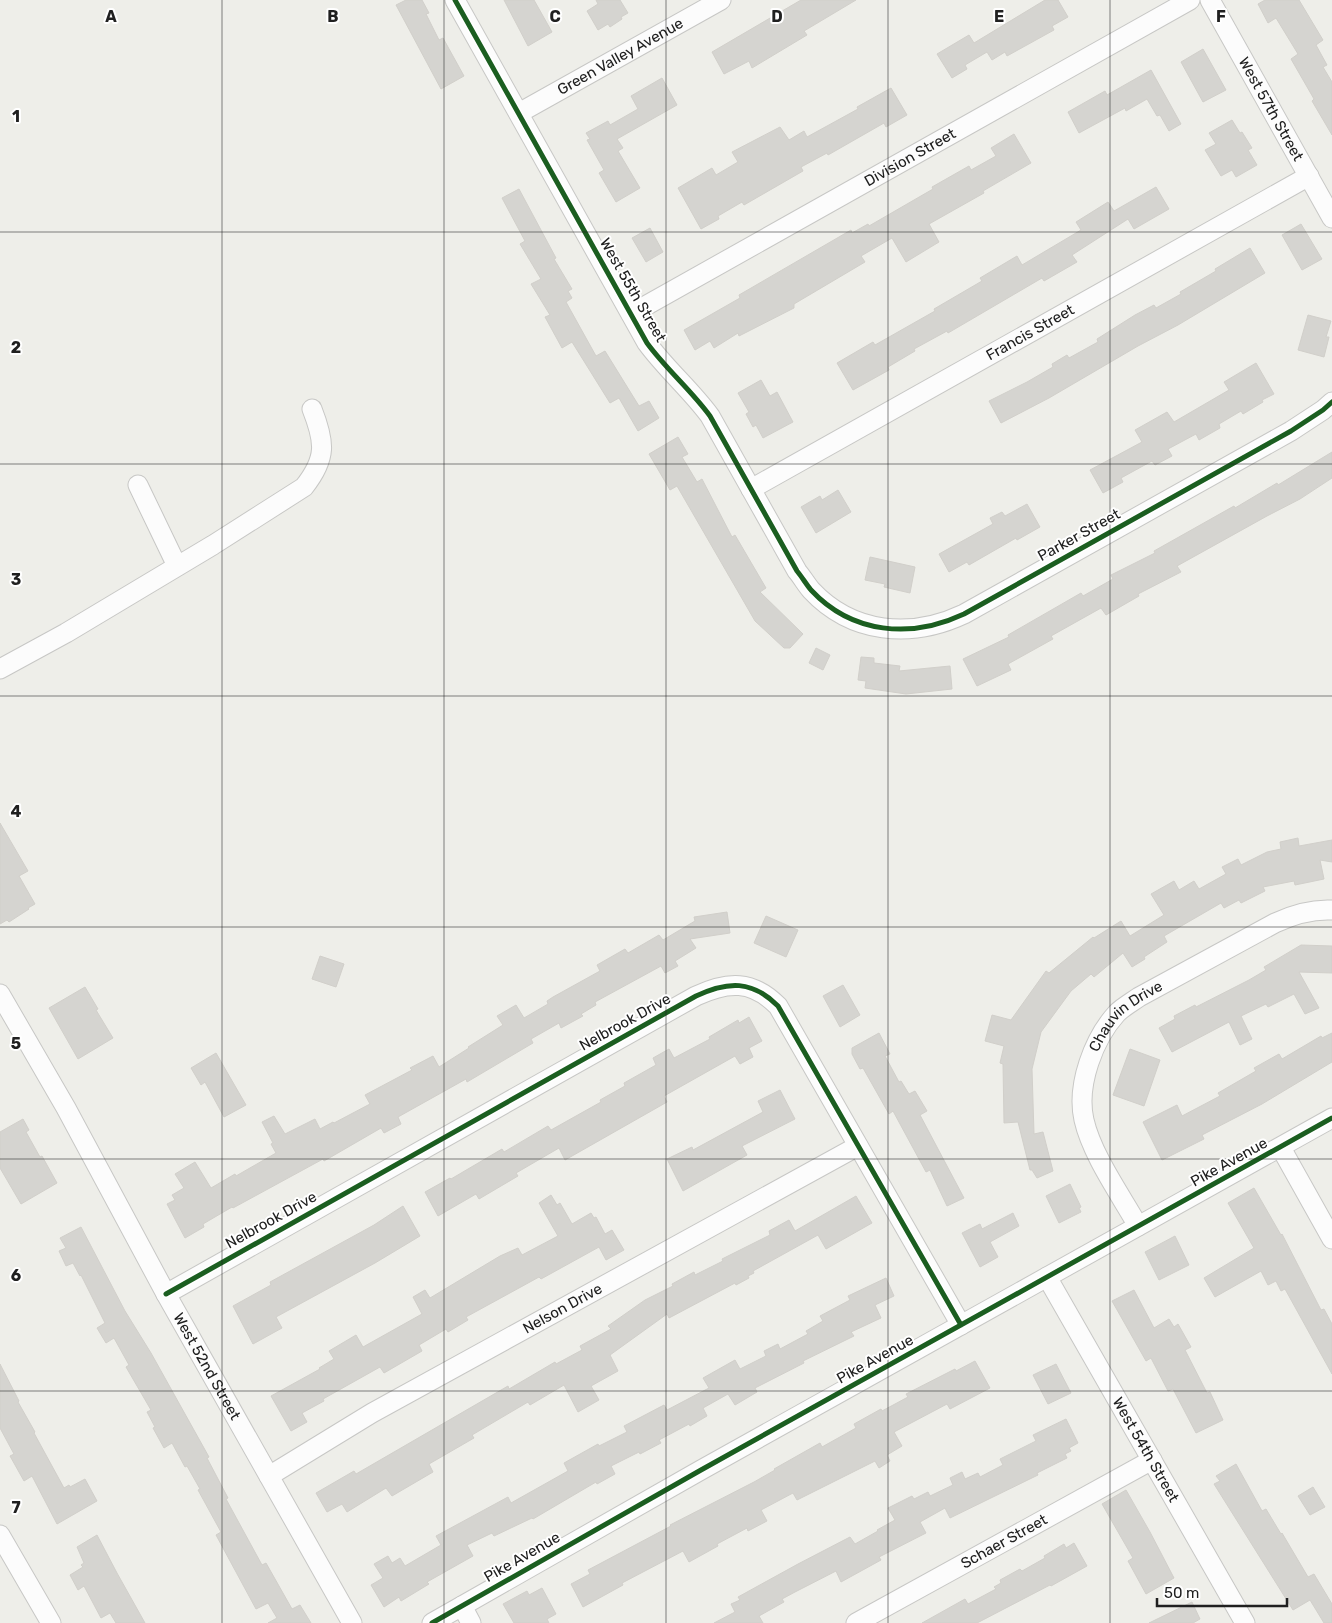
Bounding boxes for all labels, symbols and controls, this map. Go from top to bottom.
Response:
text: A [105,7,117,26]
text: B [327,7,339,26]
text: C [549,7,561,26]
text: D [771,7,783,26]
text: E [994,7,1004,26]
text: F [1216,7,1226,26]
street label: Green Valley Avenue [554,14,686,99]
street label: West 57th Street [1235,54,1307,164]
text: 1 [12,107,20,126]
street label: Division Street [861,124,959,190]
street label: West 55th Street [596,235,670,345]
street label: Francis Street [983,301,1077,364]
text: 2 [11,338,21,357]
street label: Parker Street [1035,505,1124,565]
text: 3 [11,570,21,589]
text: 4 [11,802,22,821]
street label: Chauvin Drive [1085,977,1166,1054]
street label: Nelbrook Drive [576,990,674,1054]
text: 5 [11,1034,21,1053]
street label: Pike Avenue [1188,1134,1270,1190]
street label: Nelbrook Drive [222,1188,320,1252]
text: 6 [11,1266,21,1285]
street label: Nelson Drive [520,1279,605,1337]
street label: West 52nd Street [169,1310,244,1423]
street label: Pike Avenue [834,1331,916,1387]
street label: West 54th Street [1109,1394,1183,1505]
text: 7 [11,1498,21,1517]
street label: Schaer Street [958,1510,1051,1573]
street label: Pike Avenue [481,1528,563,1586]
scale bar [1157,1576,1287,1608]
text: 50 m [1164,1584,1199,1602]

